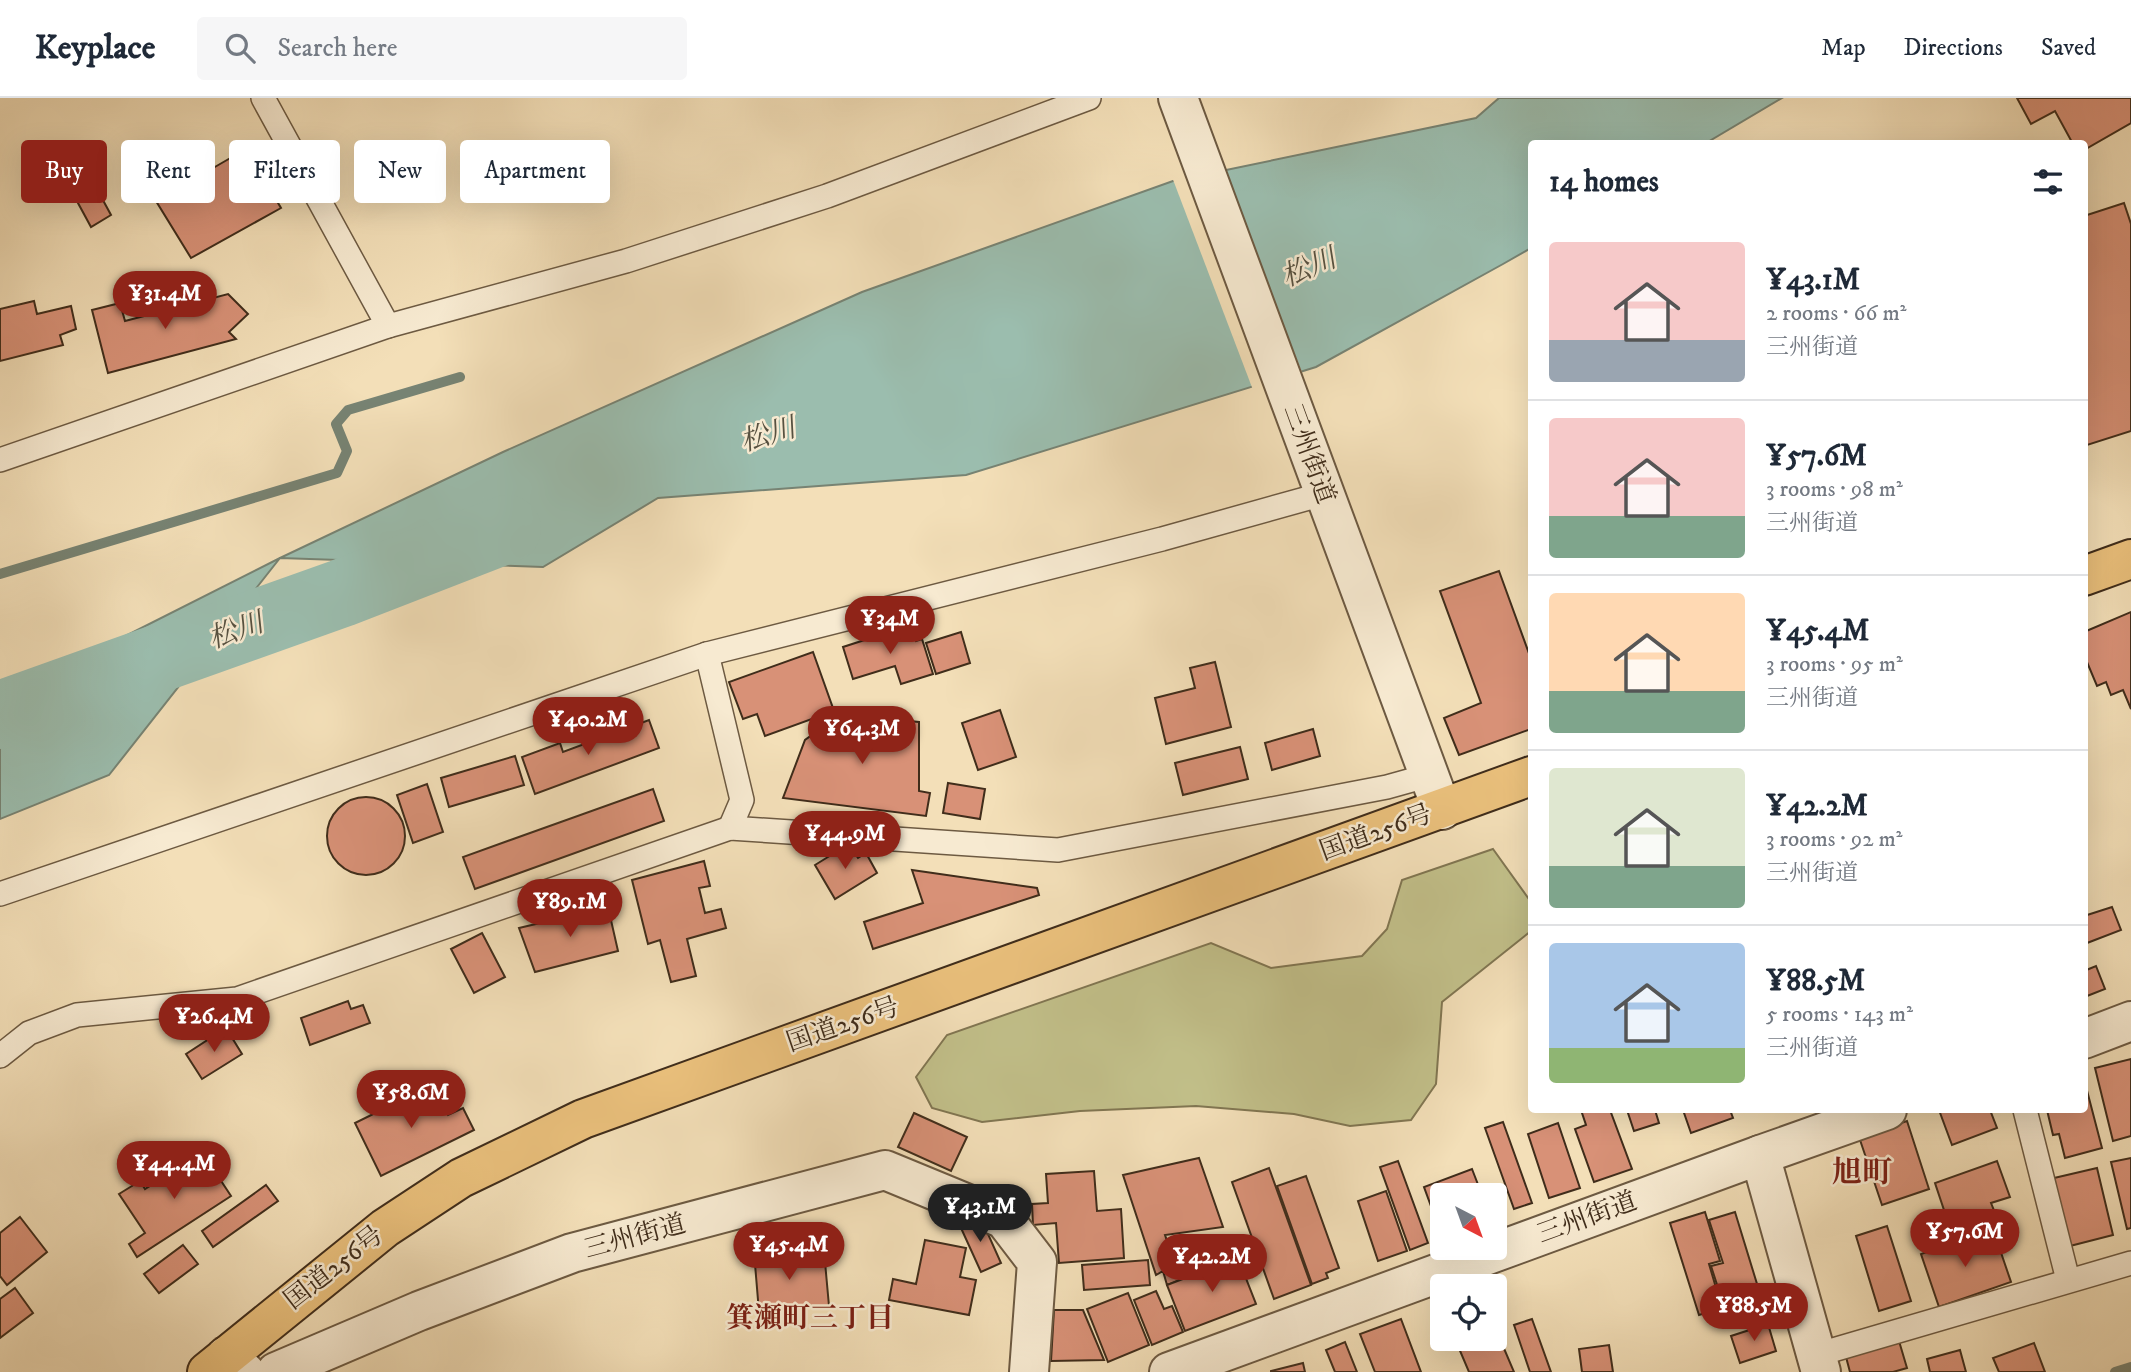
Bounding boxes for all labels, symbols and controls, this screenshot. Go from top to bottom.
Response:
search box [197,17,687,80]
text: Keyplace [35,28,155,69]
icon: search [221,29,259,67]
text: Search here [277,32,398,65]
text: Map [1821,33,1866,63]
text: Directions [1904,33,2003,63]
text: Saved [2041,33,2096,63]
chip: Buy [21,140,107,203]
chip: Rent [121,140,215,203]
chip: Filters [229,140,340,203]
chip: New [354,140,446,203]
chip: Apartment [460,140,610,203]
icon: filters [2029,163,2067,201]
text: 14 homes [1549,164,1659,201]
water label: 松川 [1276,240,1344,295]
text: ¥43.1M [1766,262,1860,299]
icon: home [1605,270,1689,354]
pin: ¥31.4M [108,272,222,331]
text: ¥31.4M [129,279,201,308]
text: 2 rooms · 66 m² [1766,299,1906,328]
text: 三州街道 [1766,333,1858,362]
street label: 三州街道 [1276,399,1342,509]
water label: 松川 [736,409,803,460]
text: ¥57.6M [1766,438,1867,475]
icon: home [1605,446,1689,530]
text: 3 rooms · 98 m² [1766,475,1903,504]
text: 三州街道 [1766,509,1858,538]
pin: ¥34M [849,596,931,656]
water label: 松川 [204,604,271,657]
text: ¥34M [861,604,919,633]
text: ¥45.4M [1766,613,1869,650]
icon: home [1605,621,1689,705]
text: 3 rooms · 95 m² [1766,650,1903,679]
text: 三州街道 [1766,684,1858,713]
pin: ¥40.2M [531,698,645,757]
text: ¥40.2M [549,705,627,734]
pin: ¥64.3M [805,706,919,766]
text: ¥64.3M [824,714,900,743]
text: ¥42.2M [1766,788,1868,825]
icon: home [1605,796,1689,880]
street label: 国道256号 [1315,797,1437,869]
pin: ¥44.9M [788,812,902,871]
text: ¥44.9M [805,819,885,848]
text: 3 rooms · 92 m² [1766,825,1903,854]
text: 三州街道 [1766,859,1858,888]
pin: ¥89.1M [513,880,627,939]
text: ¥89.1M [533,887,607,916]
text: ¥88.5M [1766,963,1865,1000]
icon: home [1605,971,1689,1055]
street label: 国道256号 [782,990,904,1060]
pin: ¥26.4M [157,995,271,1054]
text: 5 rooms · 143 m² [1766,1000,1913,1029]
text: ¥26.4M [175,1002,253,1031]
text: 三州街道 [1766,1034,1858,1063]
pin: ¥58.6M [354,1070,468,1130]
text: ¥58.6M [373,1078,449,1107]
pin: ¥44.4M [117,1142,231,1201]
text: ¥44.4M [133,1149,215,1178]
district label: 旭町 [1832,1155,1892,1192]
north arrow [1430,1183,1507,1260]
map controls [1430,1183,1507,1351]
pin: ¥43.1M [923,1184,1037,1244]
street label: 三州街道 [1532,1185,1642,1251]
text: ¥43.1M [944,1192,1016,1221]
street label: 三州街道 [580,1208,690,1266]
pin: ¥57.6M [1908,1210,2022,1269]
text: ¥57.6M [1926,1217,2004,1246]
street label: 国道256号 [278,1219,390,1317]
pin: ¥45.4M [732,1222,846,1282]
text: ¥45.4M [749,1230,829,1259]
pin: ¥42.2M [1155,1234,1269,1294]
text: ¥42.2M [1173,1242,1251,1271]
button: locate [1430,1274,1507,1351]
pin: ¥88.5M [1697,1284,1811,1343]
text: ¥88.5M [1716,1291,1792,1320]
district label: 箕瀬町三丁目 [726,1301,894,1336]

